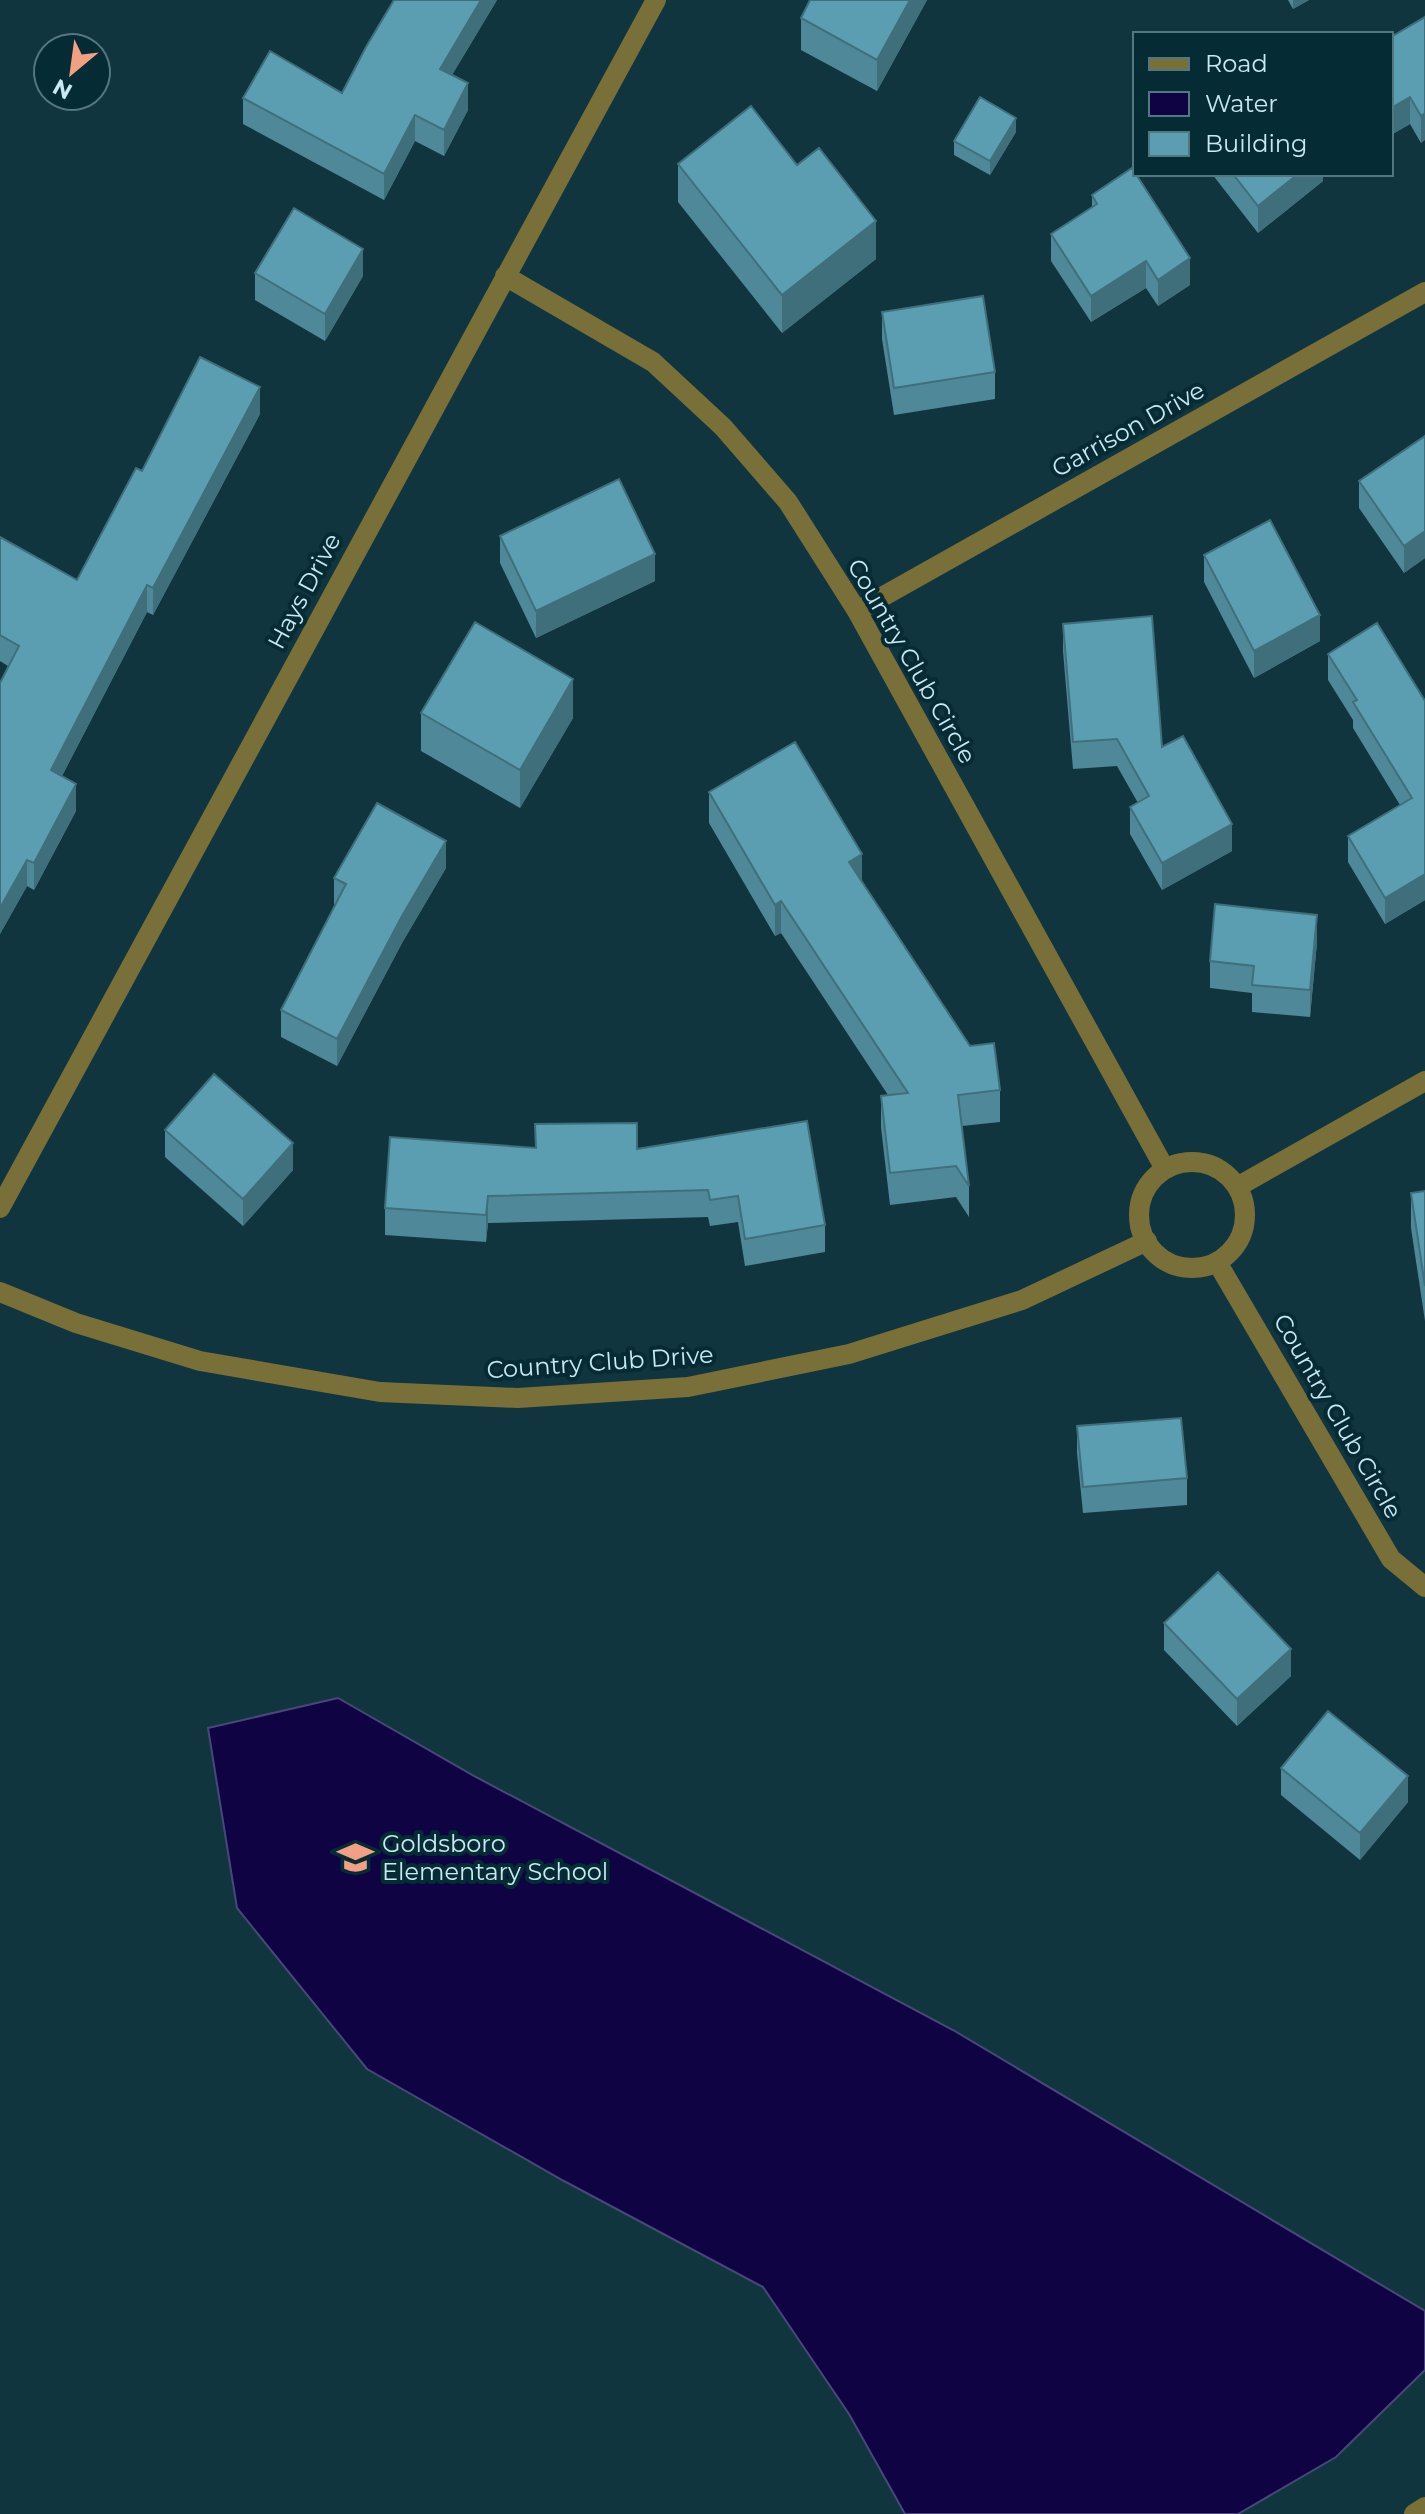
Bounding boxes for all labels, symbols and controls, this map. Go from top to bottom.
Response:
north arrow [32,32,112,112]
legend [1133,32,1393,176]
text: Road [1205,49,1268,78]
text: N [48,73,77,105]
text: Water [1205,89,1278,118]
text: Building [1205,129,1308,158]
street label: Garrison Drive [1047,375,1209,483]
street label: Hays Drive [261,528,347,654]
street label: Country Club Circle [842,553,982,769]
street label: Country Club Circle [1268,1308,1408,1524]
street label: Country Club Drive [486,1340,714,1384]
place label: Goldsboro Elementary School [382,1829,608,1886]
school or university icon: Goldsboro Elementary School [337,1838,375,1876]

